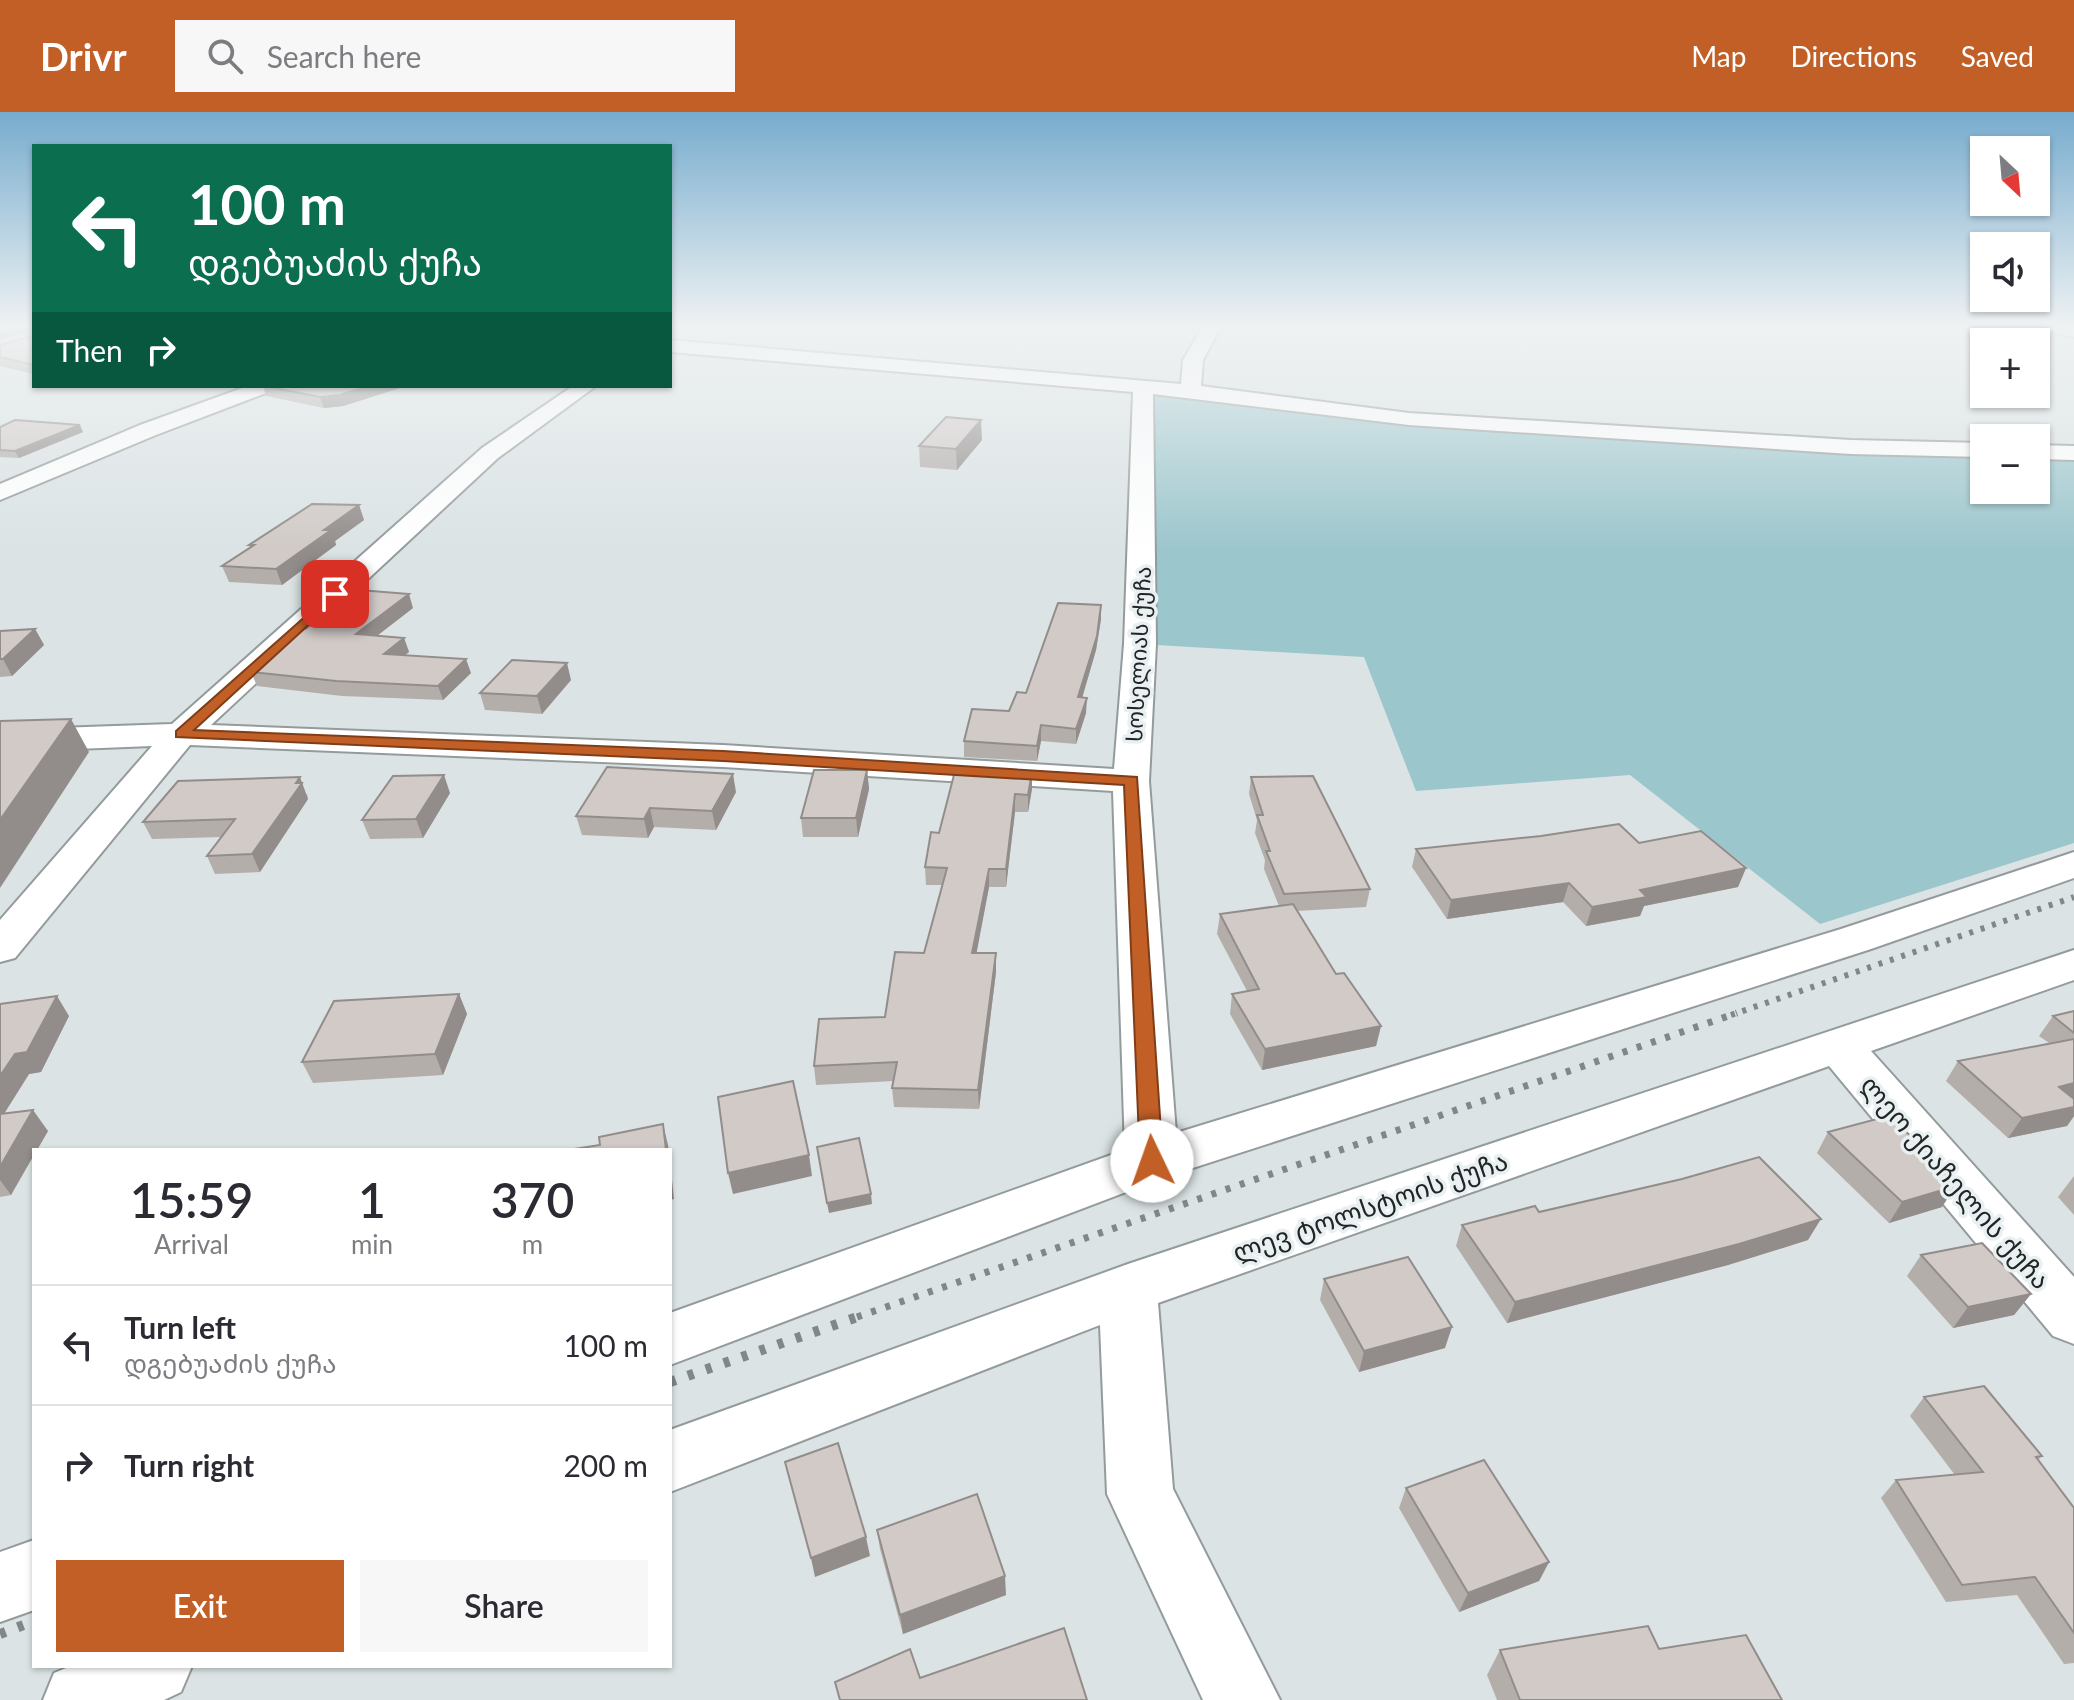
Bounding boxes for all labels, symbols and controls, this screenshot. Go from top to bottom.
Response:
search box [175,20,735,92]
text: Drivr [40,33,127,79]
icon: search [203,34,247,78]
text: Search here [267,38,421,74]
text: Map [1691,39,1746,73]
text: Directions [1790,39,1917,73]
text: Saved [1961,39,2034,73]
north arrow [1970,136,2050,216]
map controls [1970,136,2050,504]
text: 100 m [188,170,346,237]
icon: left [56,176,160,280]
button: sound [1970,232,2050,312]
text: დგებუაძის ქუჩა [188,240,482,284]
icon: right [139,328,183,372]
button: + [1970,328,2050,408]
text: Then [56,332,123,368]
button: − [1970,424,2050,504]
pin [301,560,369,628]
street label: სოსელიას ქუჩა [1120,566,1157,743]
icon: arrive [313,572,357,616]
street label: ლეო ქიაჩელის ქუჩა [1854,1069,2057,1296]
position arrow [1110,1119,1194,1203]
street label: ლევ ტოლსტოის ქუჩა [1228,1144,1512,1269]
text: 15:59 [130,1171,253,1228]
text: 1 [358,1171,386,1228]
text: 370 [491,1171,574,1228]
text: Arrival [154,1228,229,1260]
text: min [351,1228,393,1260]
text: m [522,1228,543,1260]
text: Turn left [124,1309,236,1345]
icon: left [56,1323,100,1367]
text: 100 m [563,1327,648,1363]
text: დგებუაძის ქუჩა [124,1347,336,1379]
icon: right [56,1443,100,1487]
text: Turn right [124,1447,254,1483]
text: 200 m [563,1447,648,1483]
button: Exit [56,1560,344,1652]
button: Share [360,1560,648,1652]

